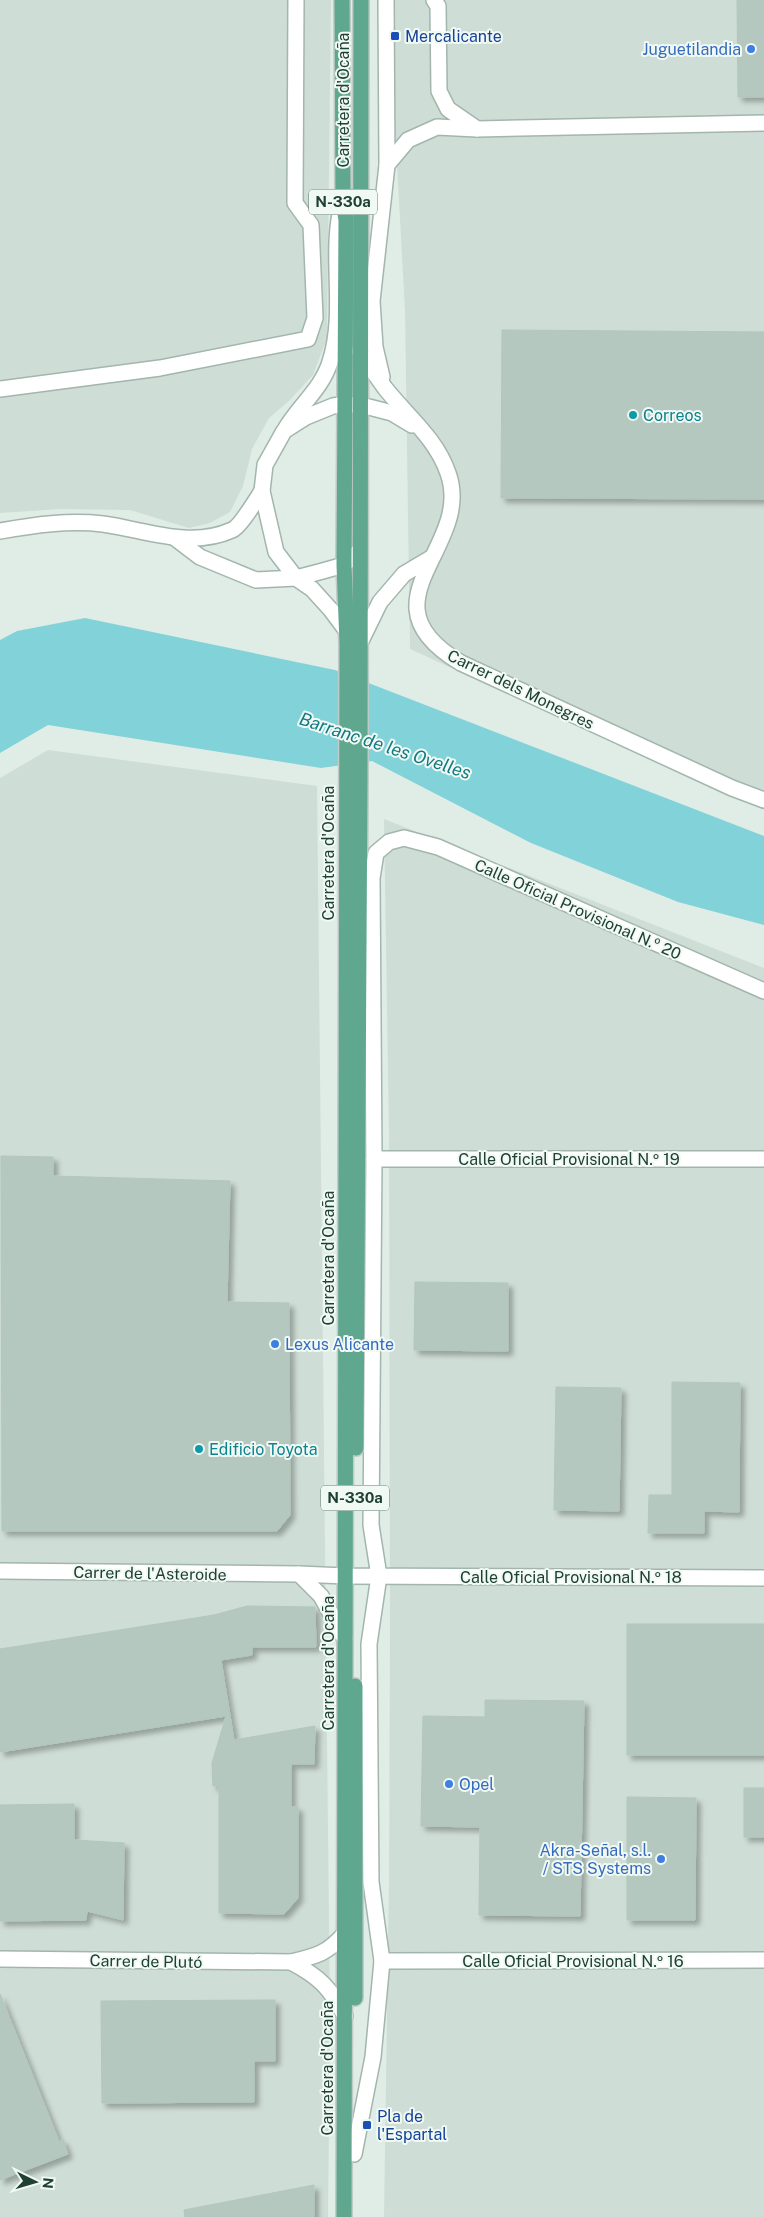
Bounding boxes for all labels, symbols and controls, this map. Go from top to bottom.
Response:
place label: Mercalicante [405,27,502,46]
marker: Mercalicante [389,30,401,42]
street label: Carretera d'Ocaña [334,33,353,167]
place label: Juguetilandia [642,40,741,59]
marker: Juguetilandia [745,43,757,55]
road number: N-330a [309,190,377,214]
place label: Correos [643,406,702,425]
marker: Correos [627,409,639,421]
street label: Carrer dels Monegres [444,646,597,733]
water label: Barranc de les Ovelles [297,708,474,783]
street label: Carretera d'Ocaña [319,786,338,920]
street label: Calle Oficial Provisional N.º 20 [472,855,684,964]
street label: Calle Oficial Provisional N.º 19 [458,1150,680,1169]
street label: Carretera d'Ocaña [319,1191,338,1325]
place label: Lexus Alicante [285,1335,394,1354]
marker: Lexus Alicante [269,1338,281,1350]
place label: Edificio Toyota [209,1440,318,1459]
marker: Edificio Toyota [193,1443,205,1455]
road number: N-330a [321,1486,389,1510]
street label: Carrer de l'Asteroide [73,1563,227,1584]
street label: Calle Oficial Provisional N.º 18 [460,1568,682,1587]
street label: Carretera d'Ocaña [319,1596,338,1730]
place label: Opel [459,1775,494,1794]
marker: Opel [443,1778,455,1790]
place label: Akra-Señal, s.l. / STS Systems [540,1841,651,1878]
marker: Akra-Señal, s.l. / STS Systems [655,1853,667,1865]
street label: Carrer de Plutó [90,1951,202,1972]
street label: Calle Oficial Provisional N.º 16 [462,1952,684,1971]
street label: Carretera d'Ocaña [318,2001,337,2135]
place label: Pla de l'Espartal [377,2107,447,2144]
marker: Pla de l'Espartal [361,2119,373,2131]
north arrow [10,2157,60,2207]
text: N [40,2177,56,2189]

